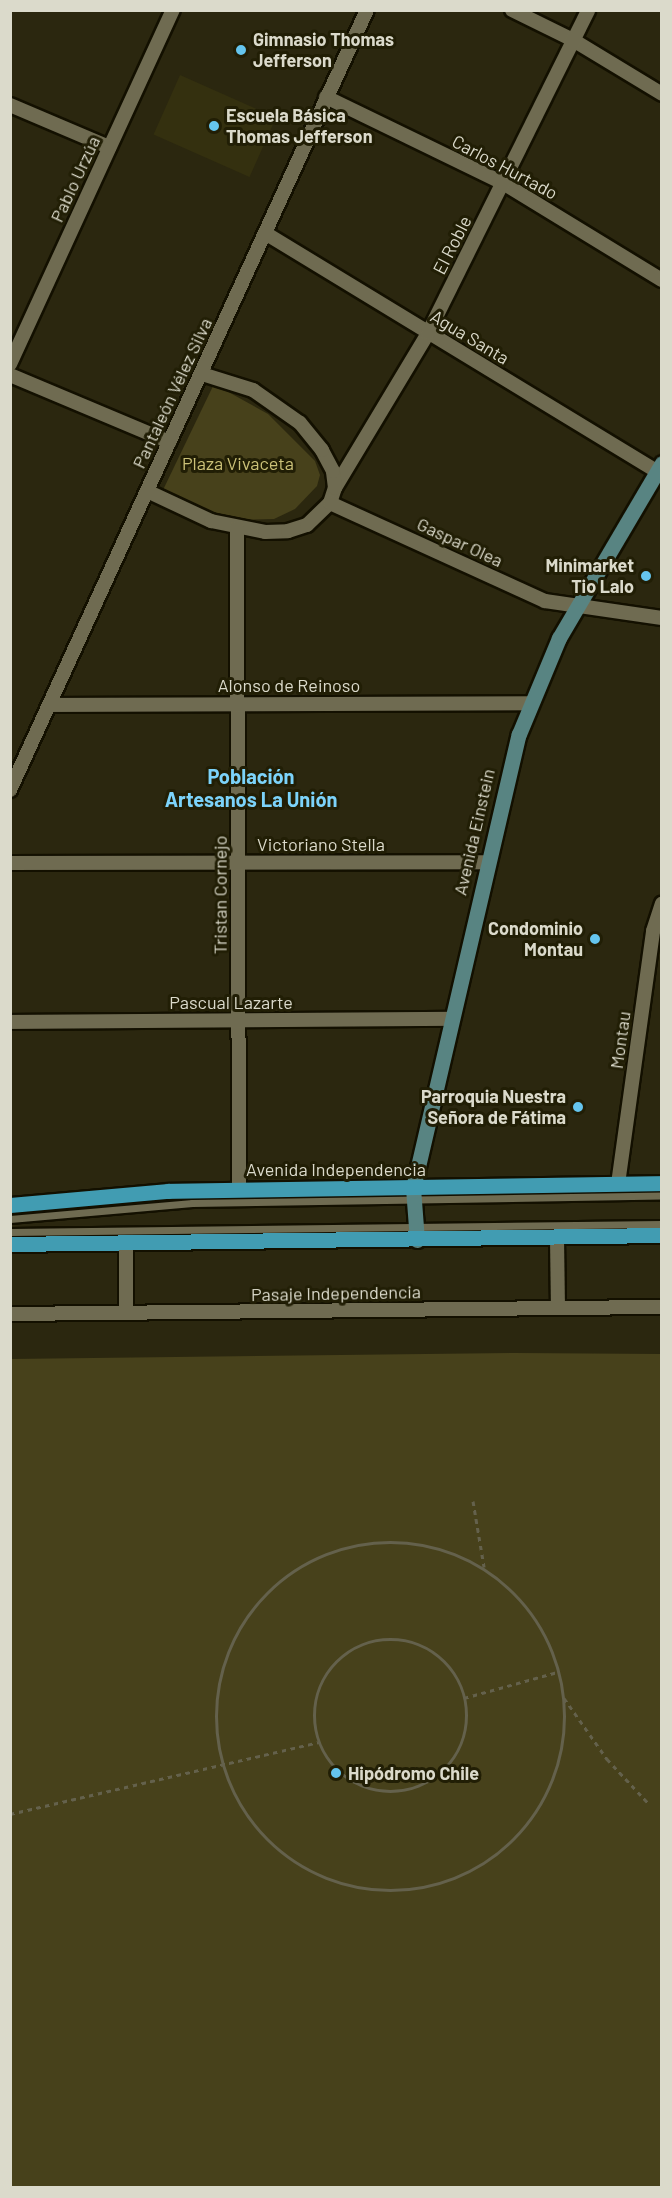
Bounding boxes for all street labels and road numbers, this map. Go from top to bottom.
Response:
street label: Carlos Hurtado [449,130,561,204]
street label: Pablo Urzúa [46,133,104,225]
street label: El Roble [428,212,476,278]
street label: Agua Santa [427,305,513,369]
street label: Pantaleón Vélez Silva [128,314,216,472]
street label: Gaspar Olea [414,513,506,571]
street label: Alonso de Reinoso [218,674,360,696]
street label: Avenida Einstein [449,767,499,897]
street label: Victoriano Stella [257,833,385,855]
street label: Tristan Cornejo [209,836,231,954]
street label: Pascual Lazarte [169,991,293,1013]
street label: Montau [605,1010,635,1070]
street label: Avenida Independencia [246,1158,426,1180]
street label: Pasaje Independencia [251,1281,421,1305]

